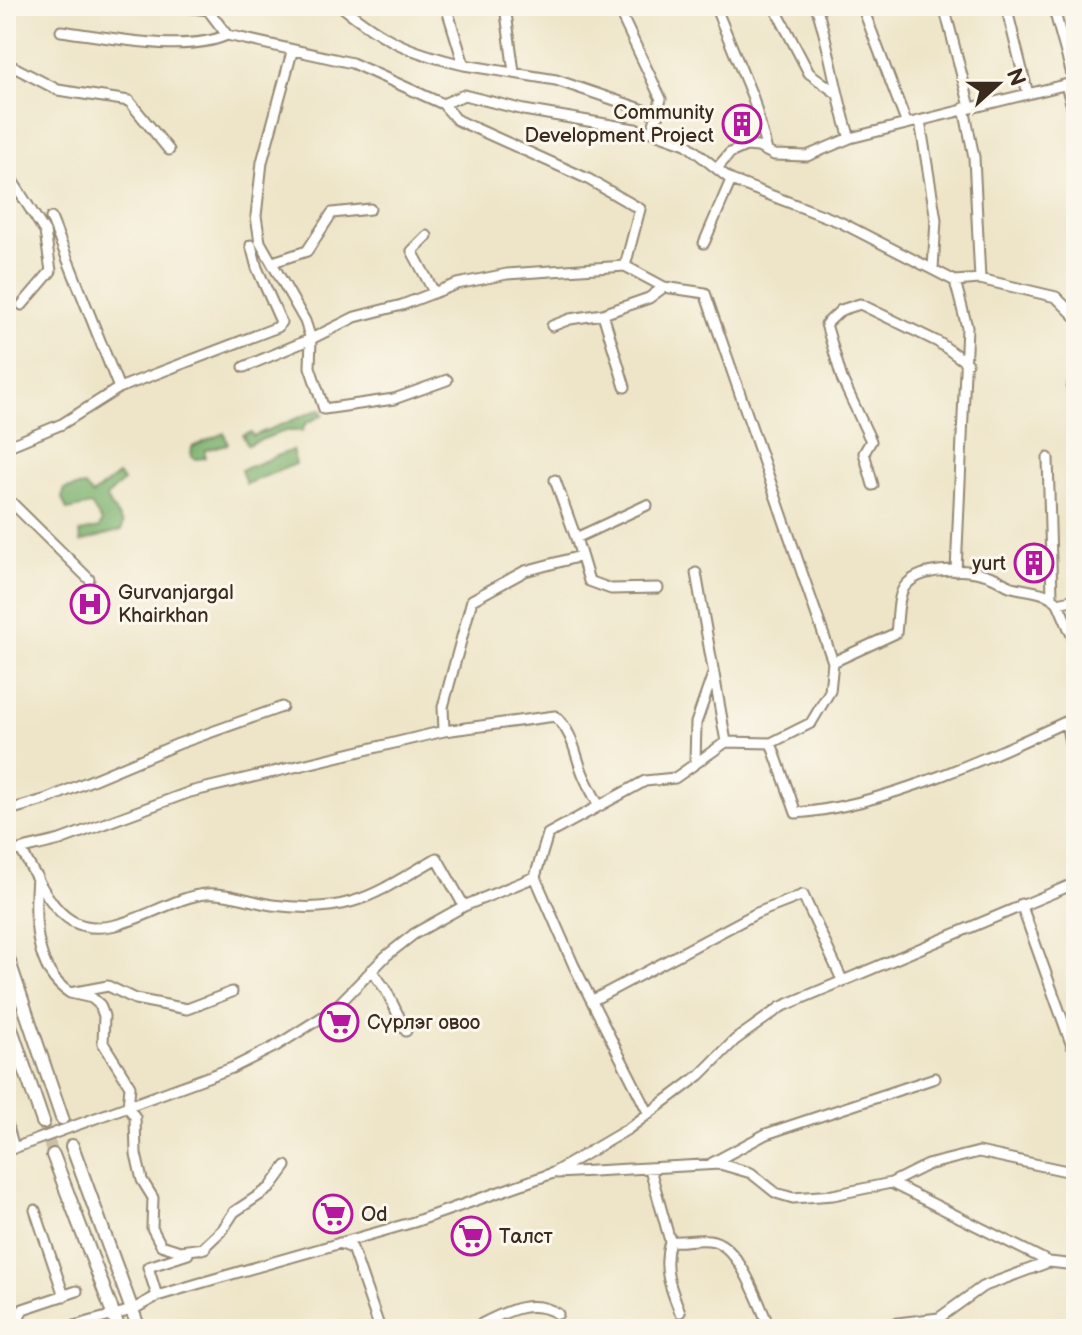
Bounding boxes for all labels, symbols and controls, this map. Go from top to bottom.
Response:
north arrow [958,44,1038,124]
text: N [1000,65,1031,90]
place label: Community Development Project [524,101,714,148]
building icon: Community Development Project [721,103,763,145]
building icon: yurt [1013,542,1055,584]
place label: yurt [971,552,1006,576]
place label: Gurvanjargal Khairkhan [118,581,234,628]
hospital icon: Gurvanjargal Khairkhan [69,583,111,625]
supermarket icon: Сүрлэг овоо [318,1001,360,1043]
place label: Сүрлэг овоо [367,1011,480,1035]
supermarket icon: Od [312,1193,354,1235]
place label: Od [361,1203,387,1227]
supermarket icon: Талст [450,1215,492,1257]
place label: Талст [499,1225,554,1249]

